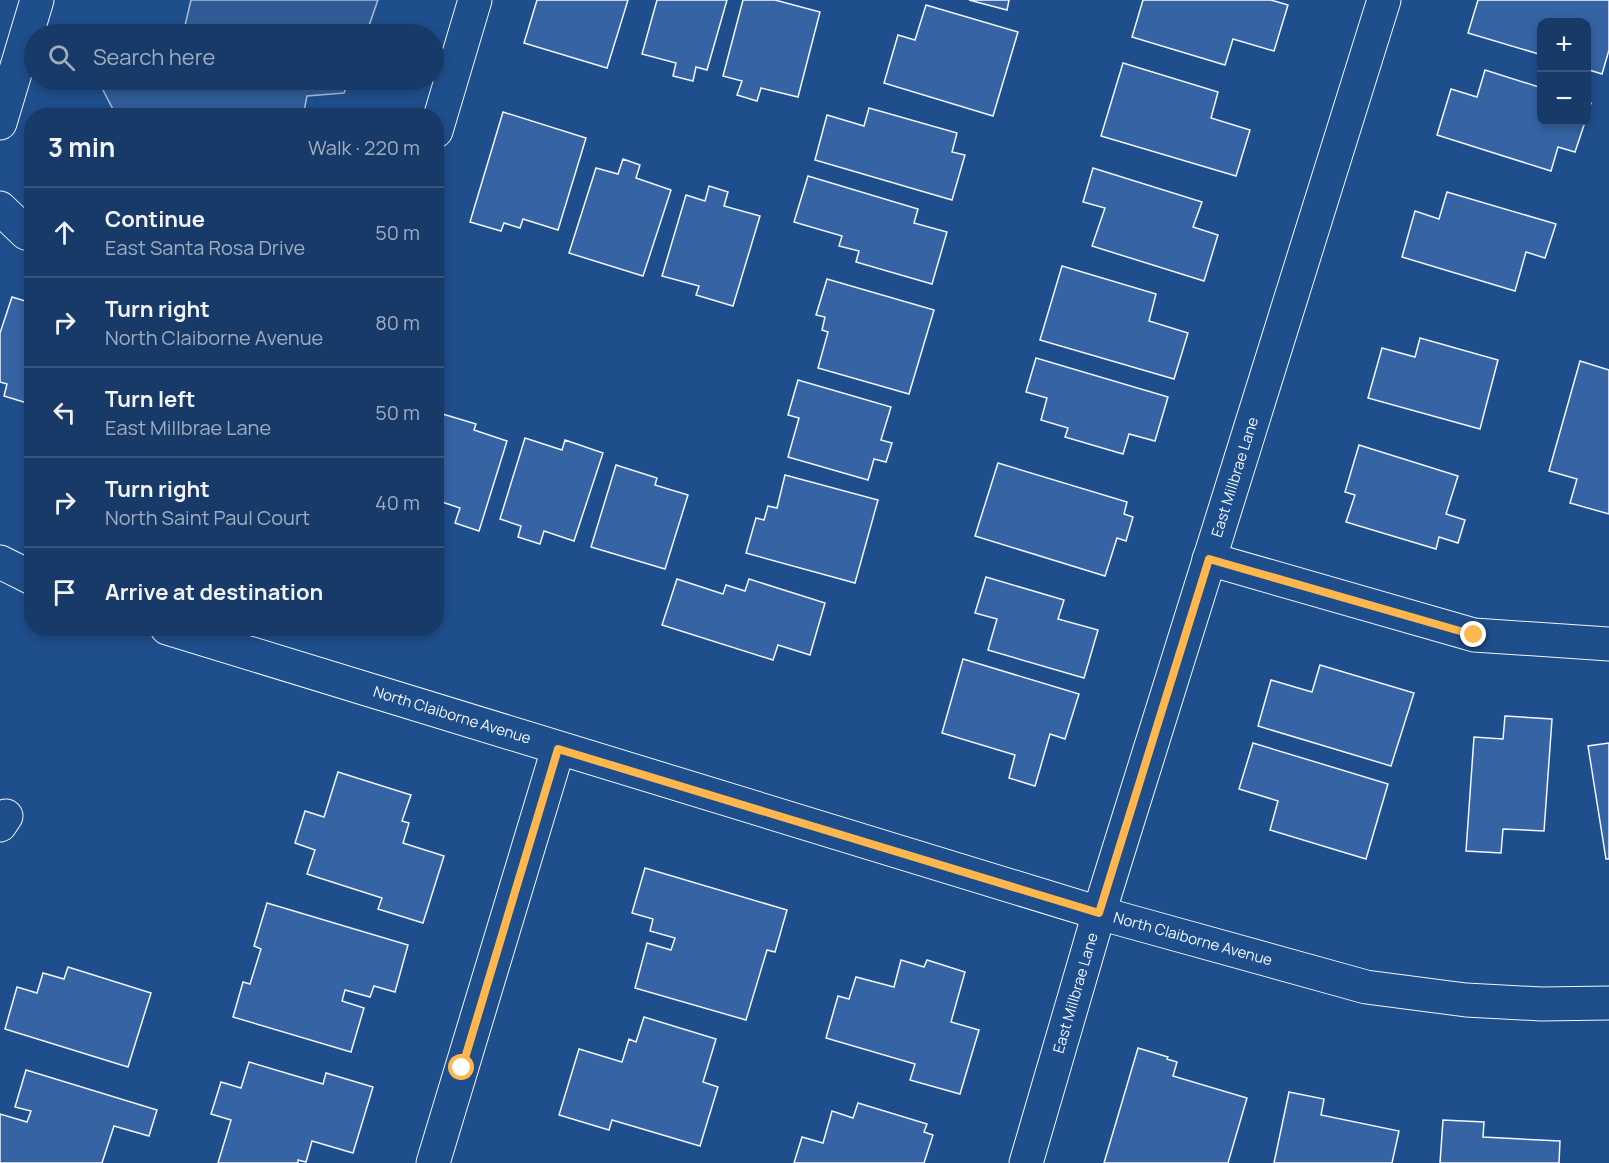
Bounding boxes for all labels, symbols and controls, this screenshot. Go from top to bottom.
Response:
map controls [1537,18,1591,126]
button: + [1537,18,1591,72]
search box [24,24,444,90]
icon: search [45,41,78,74]
text: Search here [93,42,215,72]
button: − [1537,72,1591,126]
text: 3 min [48,129,115,165]
text: Walk · 220 m [308,134,420,161]
text: Continue [105,204,205,234]
icon: ahead [48,216,81,249]
text: 50 m [375,219,420,246]
text: East Santa Rosa Drive [105,234,305,261]
text: Turn right [105,294,210,324]
icon: right [48,306,81,339]
text: 80 m [375,309,420,336]
text: North Claiborne Avenue [105,324,323,351]
text: Turn left [105,384,195,414]
icon: left [48,396,81,429]
text: 50 m [375,399,420,426]
text: East Millbrae Lane [105,414,271,441]
street label: East Millbrae Lane [1206,414,1263,540]
text: Turn right [105,474,210,504]
icon: right [48,486,81,519]
text: 40 m [375,489,420,516]
text: North Saint Paul Court [105,504,310,531]
icon: arrive [48,576,81,609]
text: Arrive at destination [105,577,323,607]
route end [1460,621,1486,647]
street label: North Claiborne Avenue [371,681,534,749]
street label: North Claiborne Avenue [1111,907,1275,971]
street label: East Millbrae Lane [1048,930,1103,1056]
route start [448,1054,474,1080]

